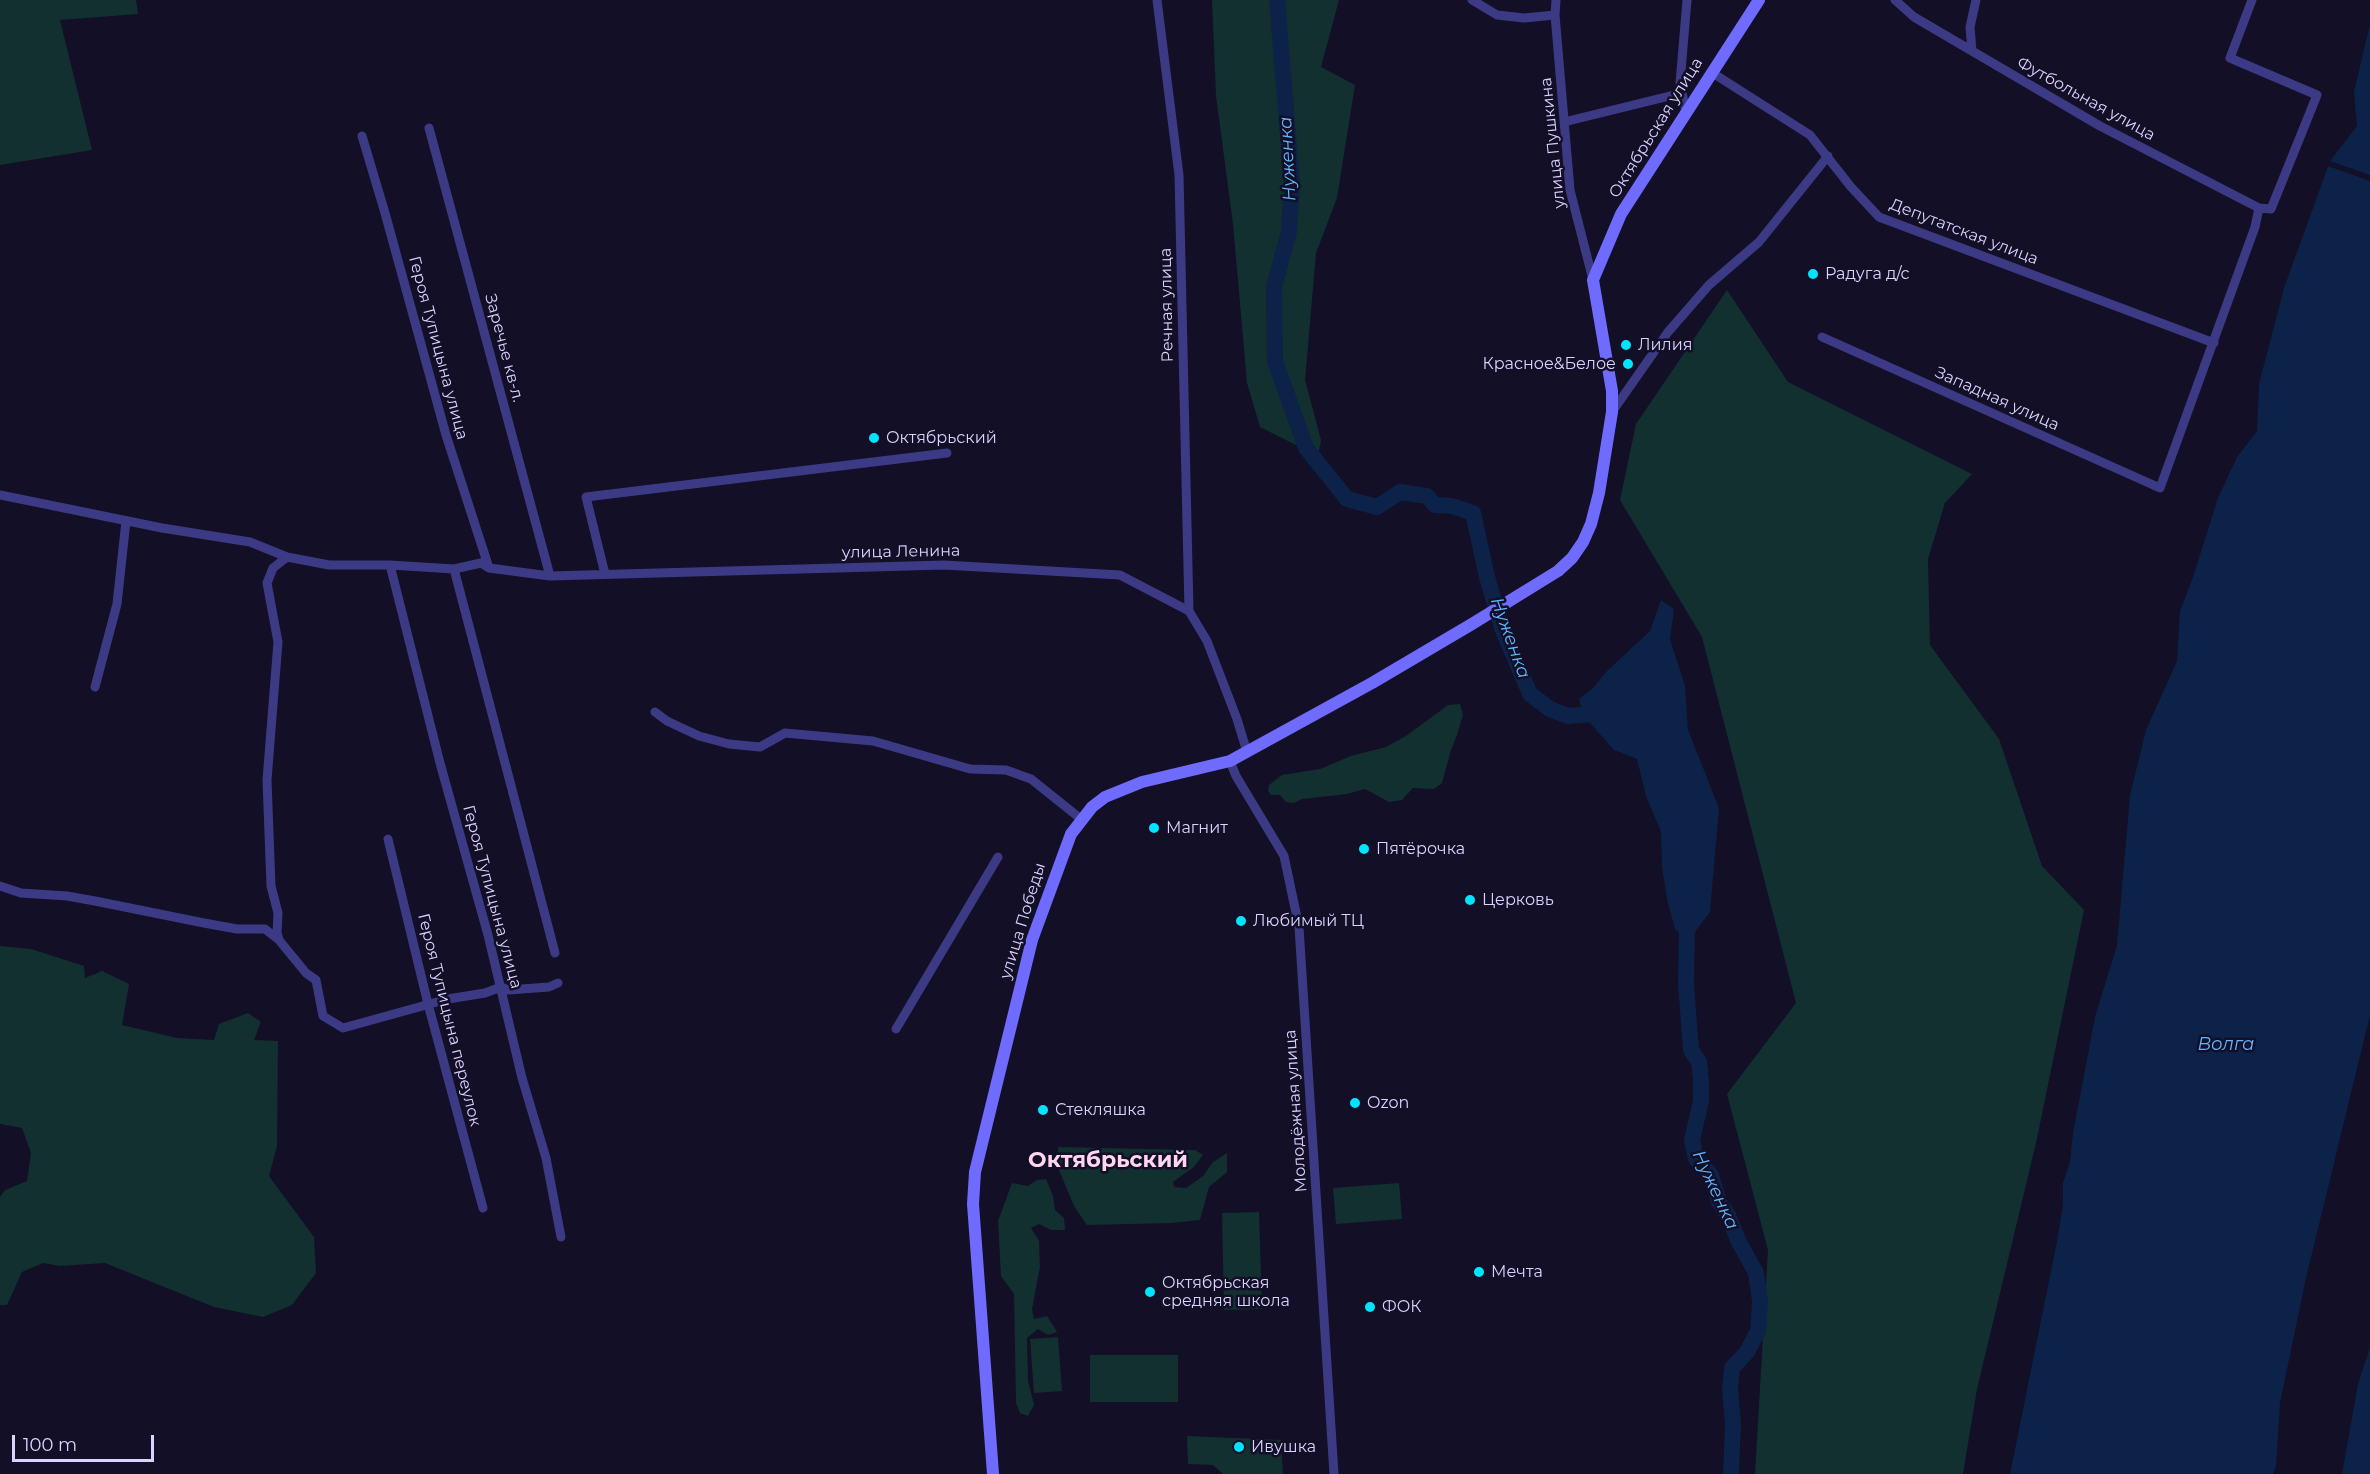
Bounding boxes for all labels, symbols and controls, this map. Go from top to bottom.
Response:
street label: Футбольная улица [2014,53,2158,145]
street label: Октябрьская улица [1605,54,1707,202]
street label: улица Пушкина [1537,77,1569,209]
water label: Нуженка [1275,116,1301,202]
street label: Депутатская улица [1887,195,2041,269]
street label: Речная улица [1156,248,1178,362]
street label: Героя Тупицына улица [404,254,472,442]
place label: Радуга д/с [1825,264,1910,284]
marker: Радуга д/с [1806,267,1820,281]
street label: Заречье кв-л. [480,292,528,404]
place label: Лилия [1638,335,1692,355]
marker: Лилия [1619,338,1633,352]
place label: Красное&Белое [1483,354,1616,374]
marker: Красное&Белое [1621,357,1635,371]
street label: Западная улица [1932,363,2062,435]
place label: Октябрьский [886,428,997,448]
marker: Октябрьский [867,431,881,445]
street label: улица Ленина [842,541,960,563]
water label: Нуженка [1485,594,1535,682]
street label: Героя Тупицына улица [458,803,526,991]
place label: Магнит [1166,818,1228,838]
marker: Магнит [1147,821,1161,835]
place label: Пятёрочка [1376,839,1465,859]
marker: Пятёрочка [1357,842,1371,856]
street label: улица Победы [996,860,1050,982]
place label: Церковь [1482,890,1554,910]
marker: Церковь [1463,893,1477,907]
place label: Любимый ТЦ [1253,911,1364,931]
street label: Героя Тупицына переулок [413,912,485,1128]
marker: Любимый ТЦ [1234,914,1248,928]
street label: Молодёжная улица [1281,1029,1311,1193]
water label: Волга [2198,1034,2254,1056]
place label: Ozon [1367,1093,1409,1113]
marker: Ozon [1348,1096,1362,1110]
place label: Стекляшка [1055,1100,1146,1120]
marker: Стекляшка [1036,1103,1050,1117]
water label: Нуженка [1687,1147,1743,1233]
district label: Октябрьский [1028,1148,1188,1174]
place label: Мечта [1491,1262,1543,1282]
marker: Мечта [1472,1265,1486,1279]
place label: Октябрьская средняя школа [1162,1273,1290,1311]
marker: Октябрьская средняя школа [1143,1285,1157,1299]
place label: ФОК [1382,1297,1422,1317]
marker: ФОК [1363,1300,1377,1314]
scale bar [15,1423,158,1461]
text: 100 m [23,1434,77,1456]
place label: Ивушка [1251,1437,1316,1457]
marker: Ивушка [1232,1440,1246,1454]

